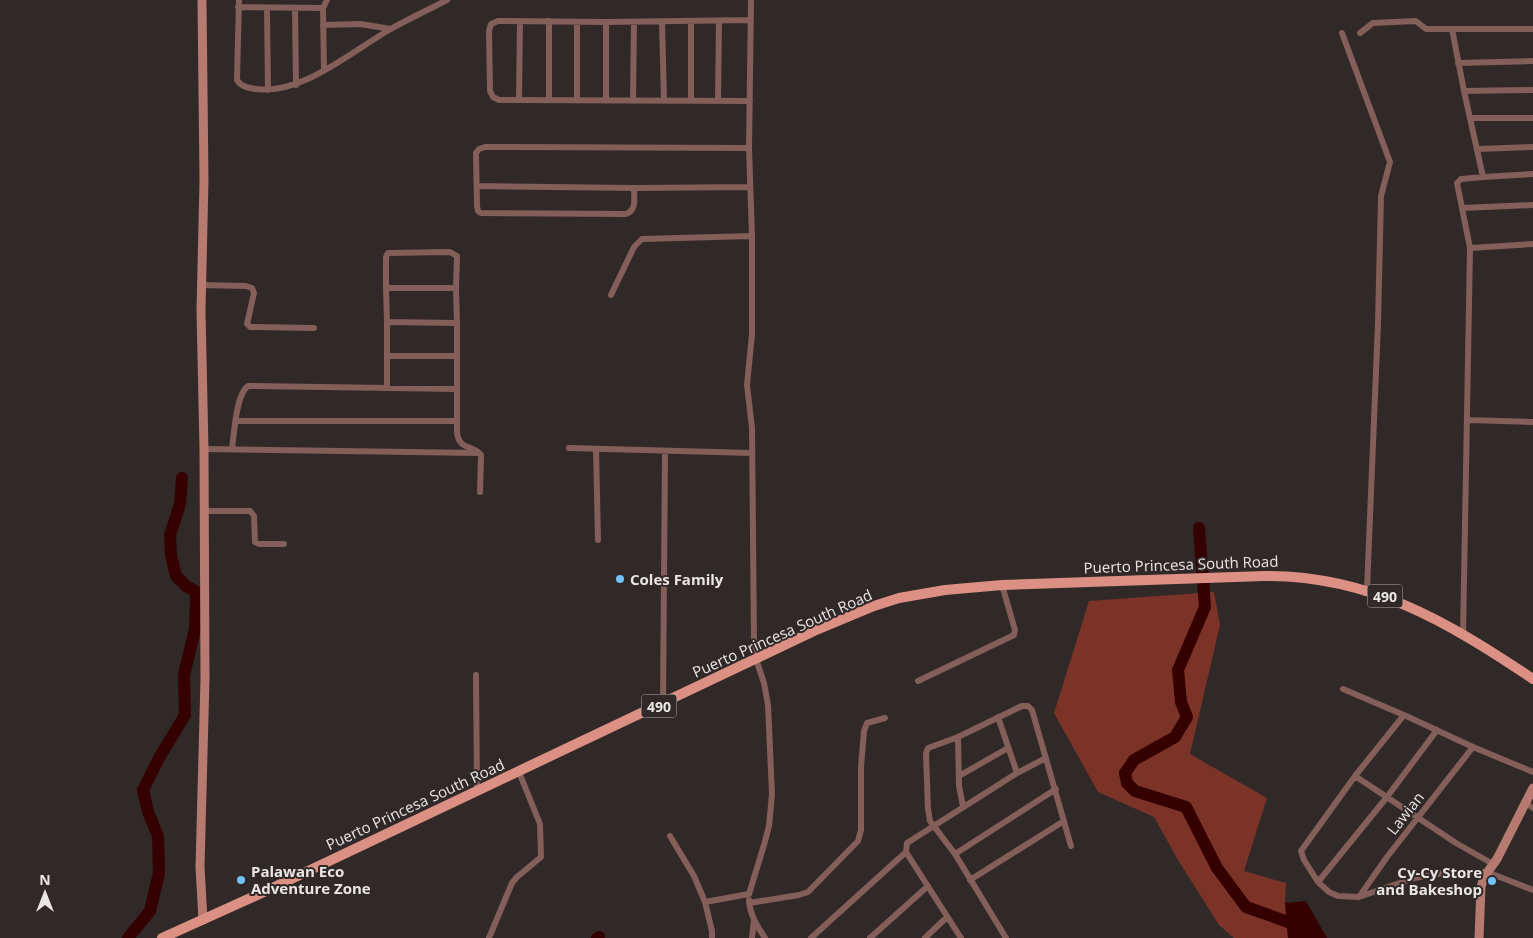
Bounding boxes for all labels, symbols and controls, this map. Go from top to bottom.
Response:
street label: Puerto Princesa South Road [1083,551,1279,577]
place label: Coles Family [630,569,724,589]
marker: Coles Family [614,573,626,585]
street label: Puerto Princesa South Road [689,584,875,682]
road number: 490 [1368,584,1402,608]
road number: 490 [642,694,676,718]
street label: Puerto Princesa South Road [322,754,508,854]
street label: Lawian [1382,787,1428,839]
place label: Palawan Eco Adventure Zone [251,861,371,898]
place label: Cy-Cy Store and Bakeshop [1376,862,1482,899]
north arrow [20,868,70,918]
text: N [39,870,51,889]
marker: Palawan Eco Adventure Zone [235,874,247,886]
marker: Cy-Cy Store and Bakeshop [1486,875,1498,887]

